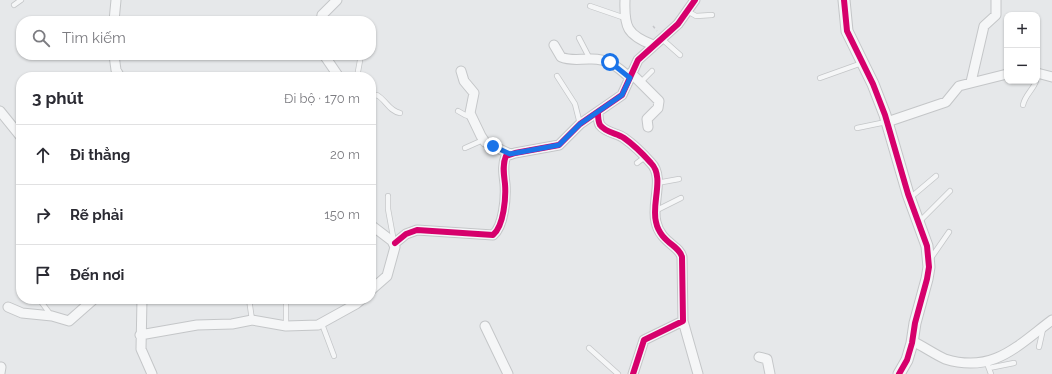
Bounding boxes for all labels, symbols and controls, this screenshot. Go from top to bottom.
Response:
map controls [1004,12,1040,84]
button: + [1004,12,1040,48]
search box [16,16,376,60]
icon: search [30,27,52,49]
text: Tìm kiếm [62,29,126,47]
button: − [1004,48,1040,84]
route start [601,53,619,71]
text: 3 phút [32,88,84,108]
text: Đi bộ · 170 m [284,91,360,106]
route end [484,137,502,155]
icon: ahead [32,144,54,166]
text: Đi thẳng [70,146,130,164]
text: 20 m [330,147,360,162]
icon: right [32,204,54,226]
text: Rẽ phải [70,206,123,224]
text: 150 m [324,207,360,222]
icon: arrive [32,264,54,286]
text: Đến nơi [70,266,124,284]

